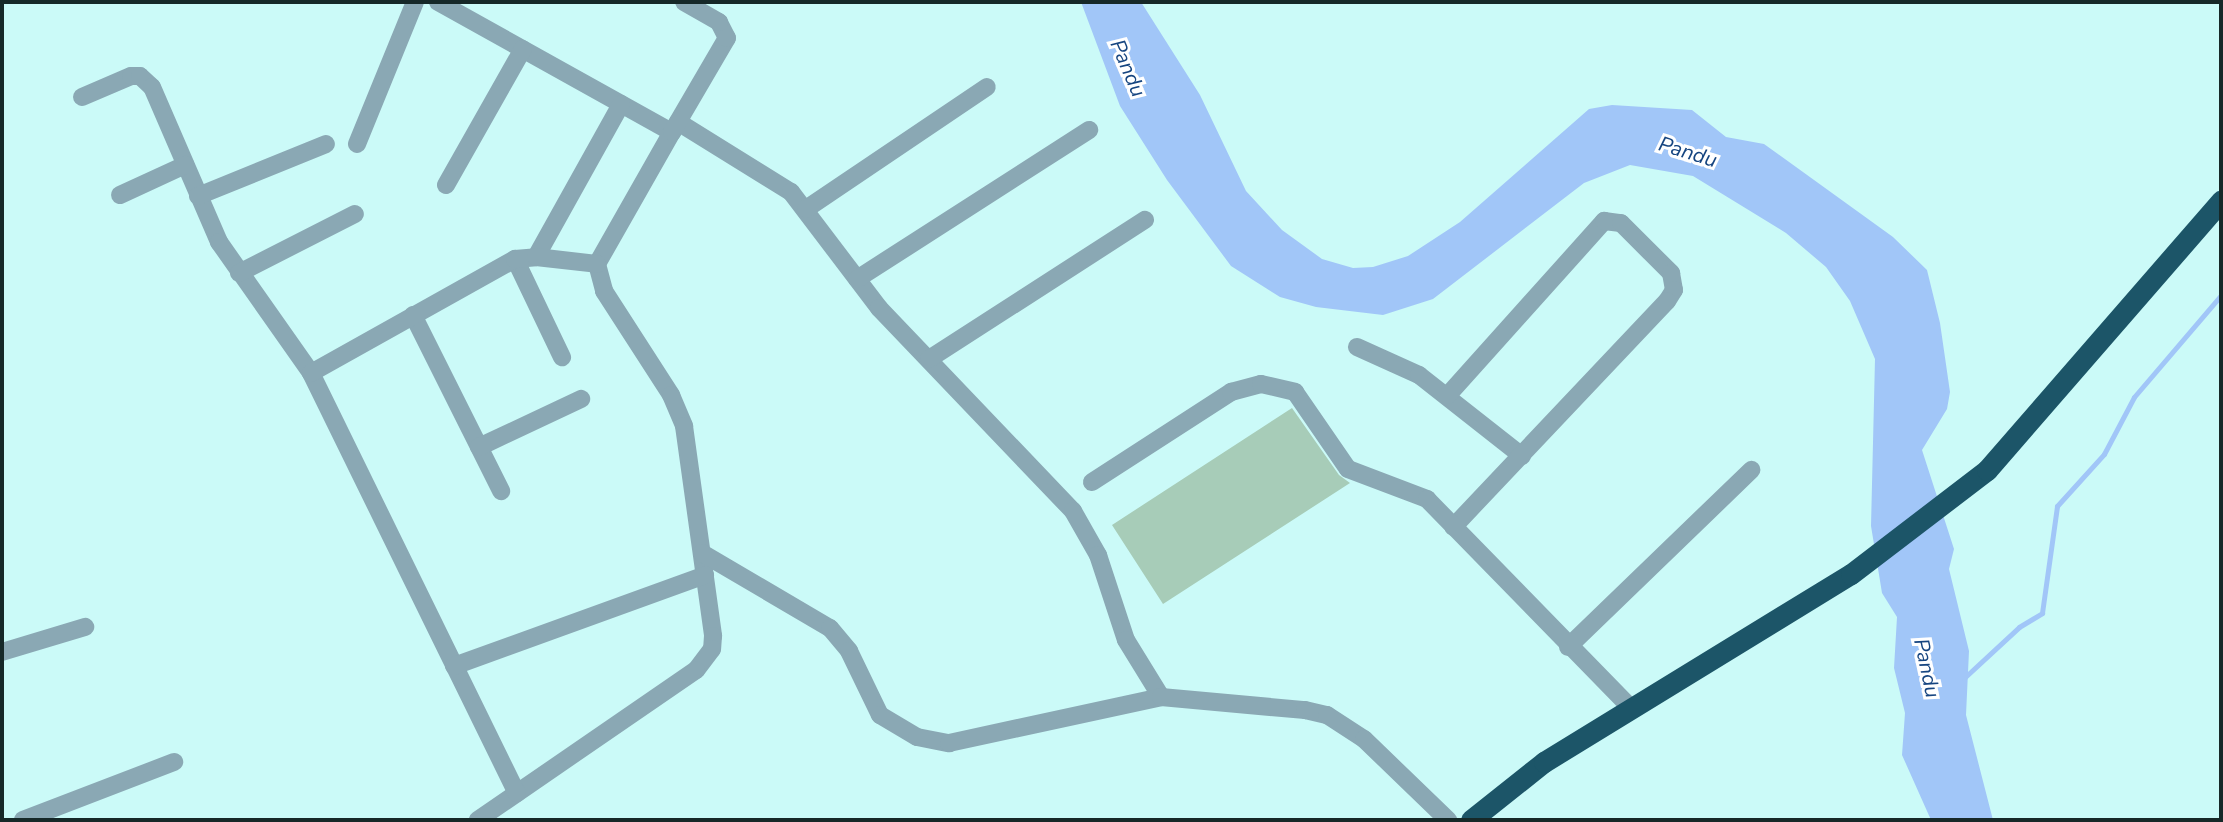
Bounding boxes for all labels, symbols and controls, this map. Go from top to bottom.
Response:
water label: Pandu [1105,36,1151,100]
water label: Pandu [1656,131,1720,173]
water label: Pandu [1908,636,1946,700]

